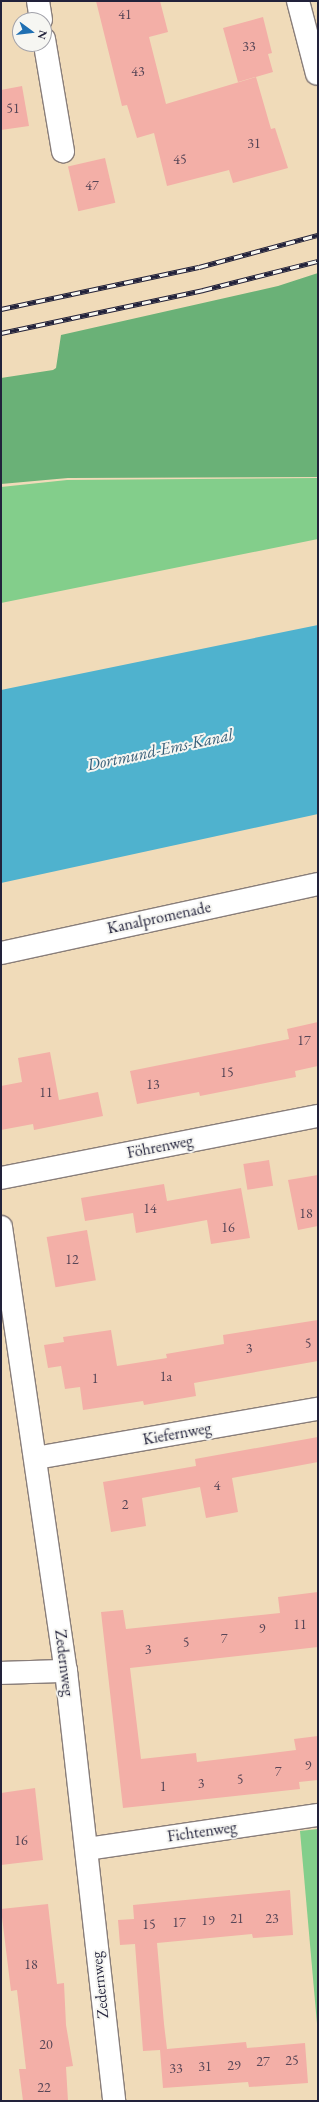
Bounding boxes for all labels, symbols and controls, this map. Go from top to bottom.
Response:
house number: 41 [118,6,132,22]
north arrow [12,12,52,52]
text: N [35,29,51,41]
house number: 33 [242,38,256,54]
house number: 43 [131,63,145,79]
house number: 51 [6,100,20,116]
house number: 31 [247,135,261,151]
house number: 45 [173,151,187,167]
house number: 47 [85,177,99,193]
water label: Dortmund-Ems-Kanal [85,725,235,775]
street label: Kanalpromenade [105,898,213,938]
house number: 17 [297,1032,311,1048]
house number: 15 [220,1064,234,1080]
house number: 13 [146,1076,160,1092]
house number: 11 [39,1084,53,1100]
street label: Föhrenweg [125,1131,195,1163]
house number: 14 [143,1200,157,1216]
house number: 18 [299,1205,313,1221]
house number: 16 [221,1219,235,1235]
house number: 12 [65,1251,79,1267]
house number: 5 [305,1335,311,1351]
house number: 3 [246,1340,252,1356]
house number: 1a [160,1368,172,1384]
house number: 1 [92,1370,98,1386]
street label: Kiefernweg [141,1419,213,1449]
house number: 4 [214,1477,220,1493]
house number: 2 [122,1496,128,1512]
house number: 11 [293,1616,307,1632]
house number: 9 [259,1620,265,1636]
street label: Zedernweg [50,1628,78,1698]
house number: 7 [221,1630,227,1646]
house number: 5 [183,1634,189,1650]
house number: 3 [145,1641,151,1657]
house number: 9 [305,1757,311,1773]
house number: 7 [275,1763,281,1779]
house number: 5 [237,1771,243,1787]
house number: 3 [198,1775,204,1791]
house number: 1 [160,1778,166,1794]
street label: Fichtenweg [166,1818,238,1846]
house number: 16 [14,1832,28,1848]
house number: 21 [230,1910,244,1926]
house number: 23 [265,1910,279,1926]
house number: 19 [201,1912,215,1928]
house number: 17 [172,1914,186,1930]
house number: 15 [142,1916,156,1932]
street label: Zedernweg [87,1951,113,2019]
house number: 18 [24,1956,38,1972]
house number: 20 [39,2036,53,2052]
house number: 25 [285,2052,299,2068]
house number: 27 [256,2053,270,2069]
house number: 29 [227,2057,241,2073]
house number: 31 [198,2058,212,2074]
house number: 33 [169,2060,183,2076]
house number: 22 [37,2079,51,2095]

